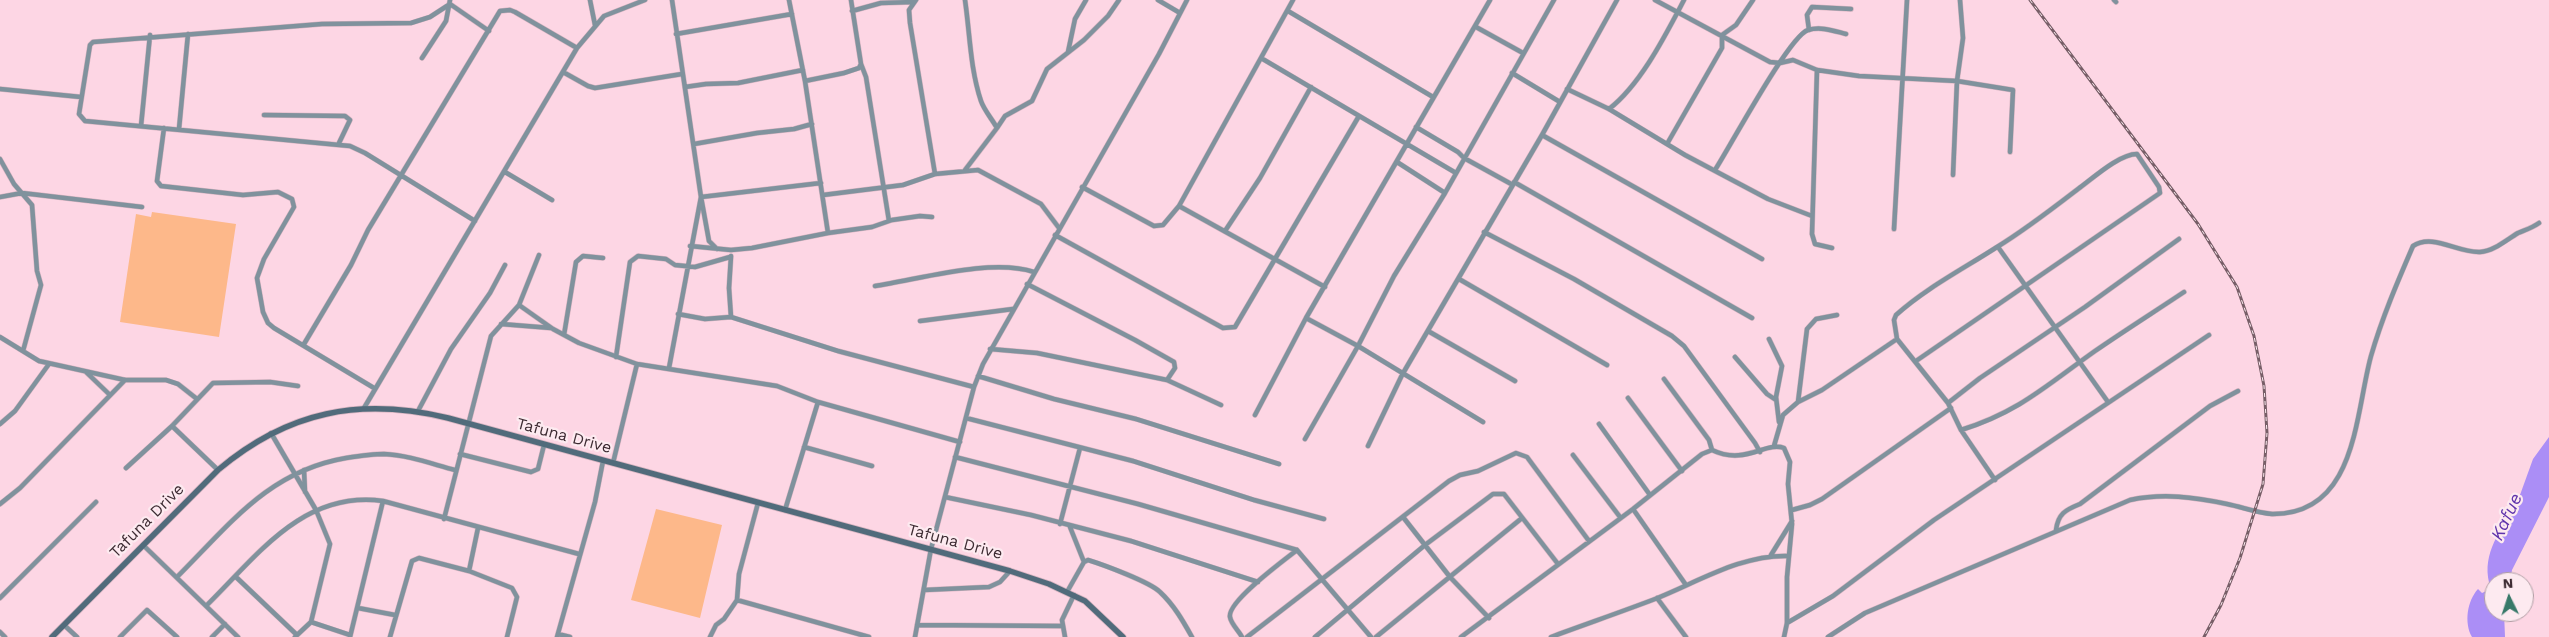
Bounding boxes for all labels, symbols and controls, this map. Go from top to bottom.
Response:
street label: Tafuna Drive [514,414,614,458]
street label: Tafuna Drive [106,480,188,562]
water label: Kafue [2487,490,2527,544]
street label: Tafuna Drive [905,520,1005,564]
north arrow [2484,572,2534,622]
text: N [2502,575,2514,591]

